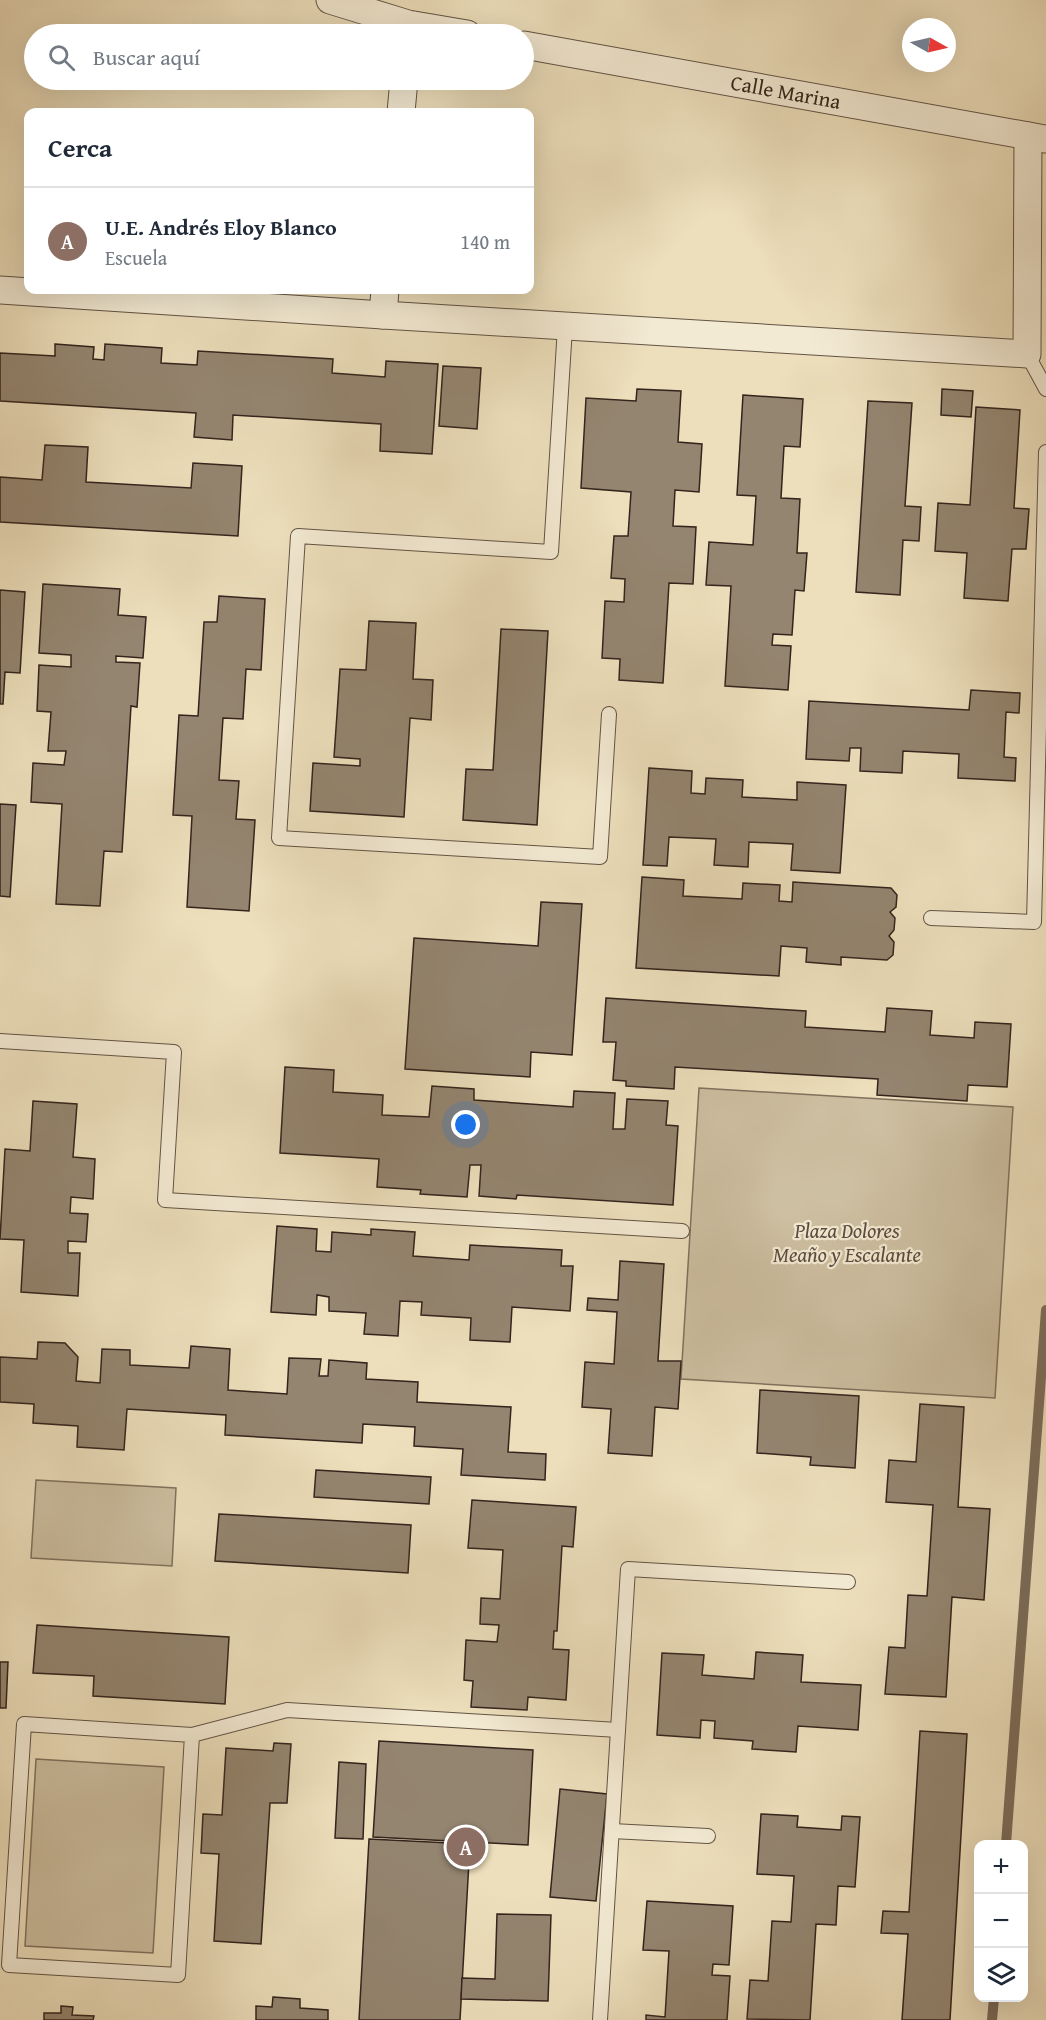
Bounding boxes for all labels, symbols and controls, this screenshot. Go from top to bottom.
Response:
north arrow [902,18,956,72]
search box [24,24,534,90]
icon: search [45,41,78,74]
text: Buscar aquí [93,41,200,73]
street label: Calle Marina [728,67,843,117]
text: Cerca [48,128,112,167]
text: U.E. Andrés Eloy Blanco [105,211,337,243]
text: A [61,227,74,256]
text: 140 m [460,227,510,256]
text: Escuela [105,243,167,272]
your location [451,1110,480,1139]
park label: Plaza Dolores Meaño y Escalante [773,1215,921,1270]
pin: A [446,1824,486,1870]
map controls [974,1840,1028,2002]
button: + [974,1840,1028,1894]
button: − [974,1894,1028,1948]
button: layers [974,1948,1028,2002]

